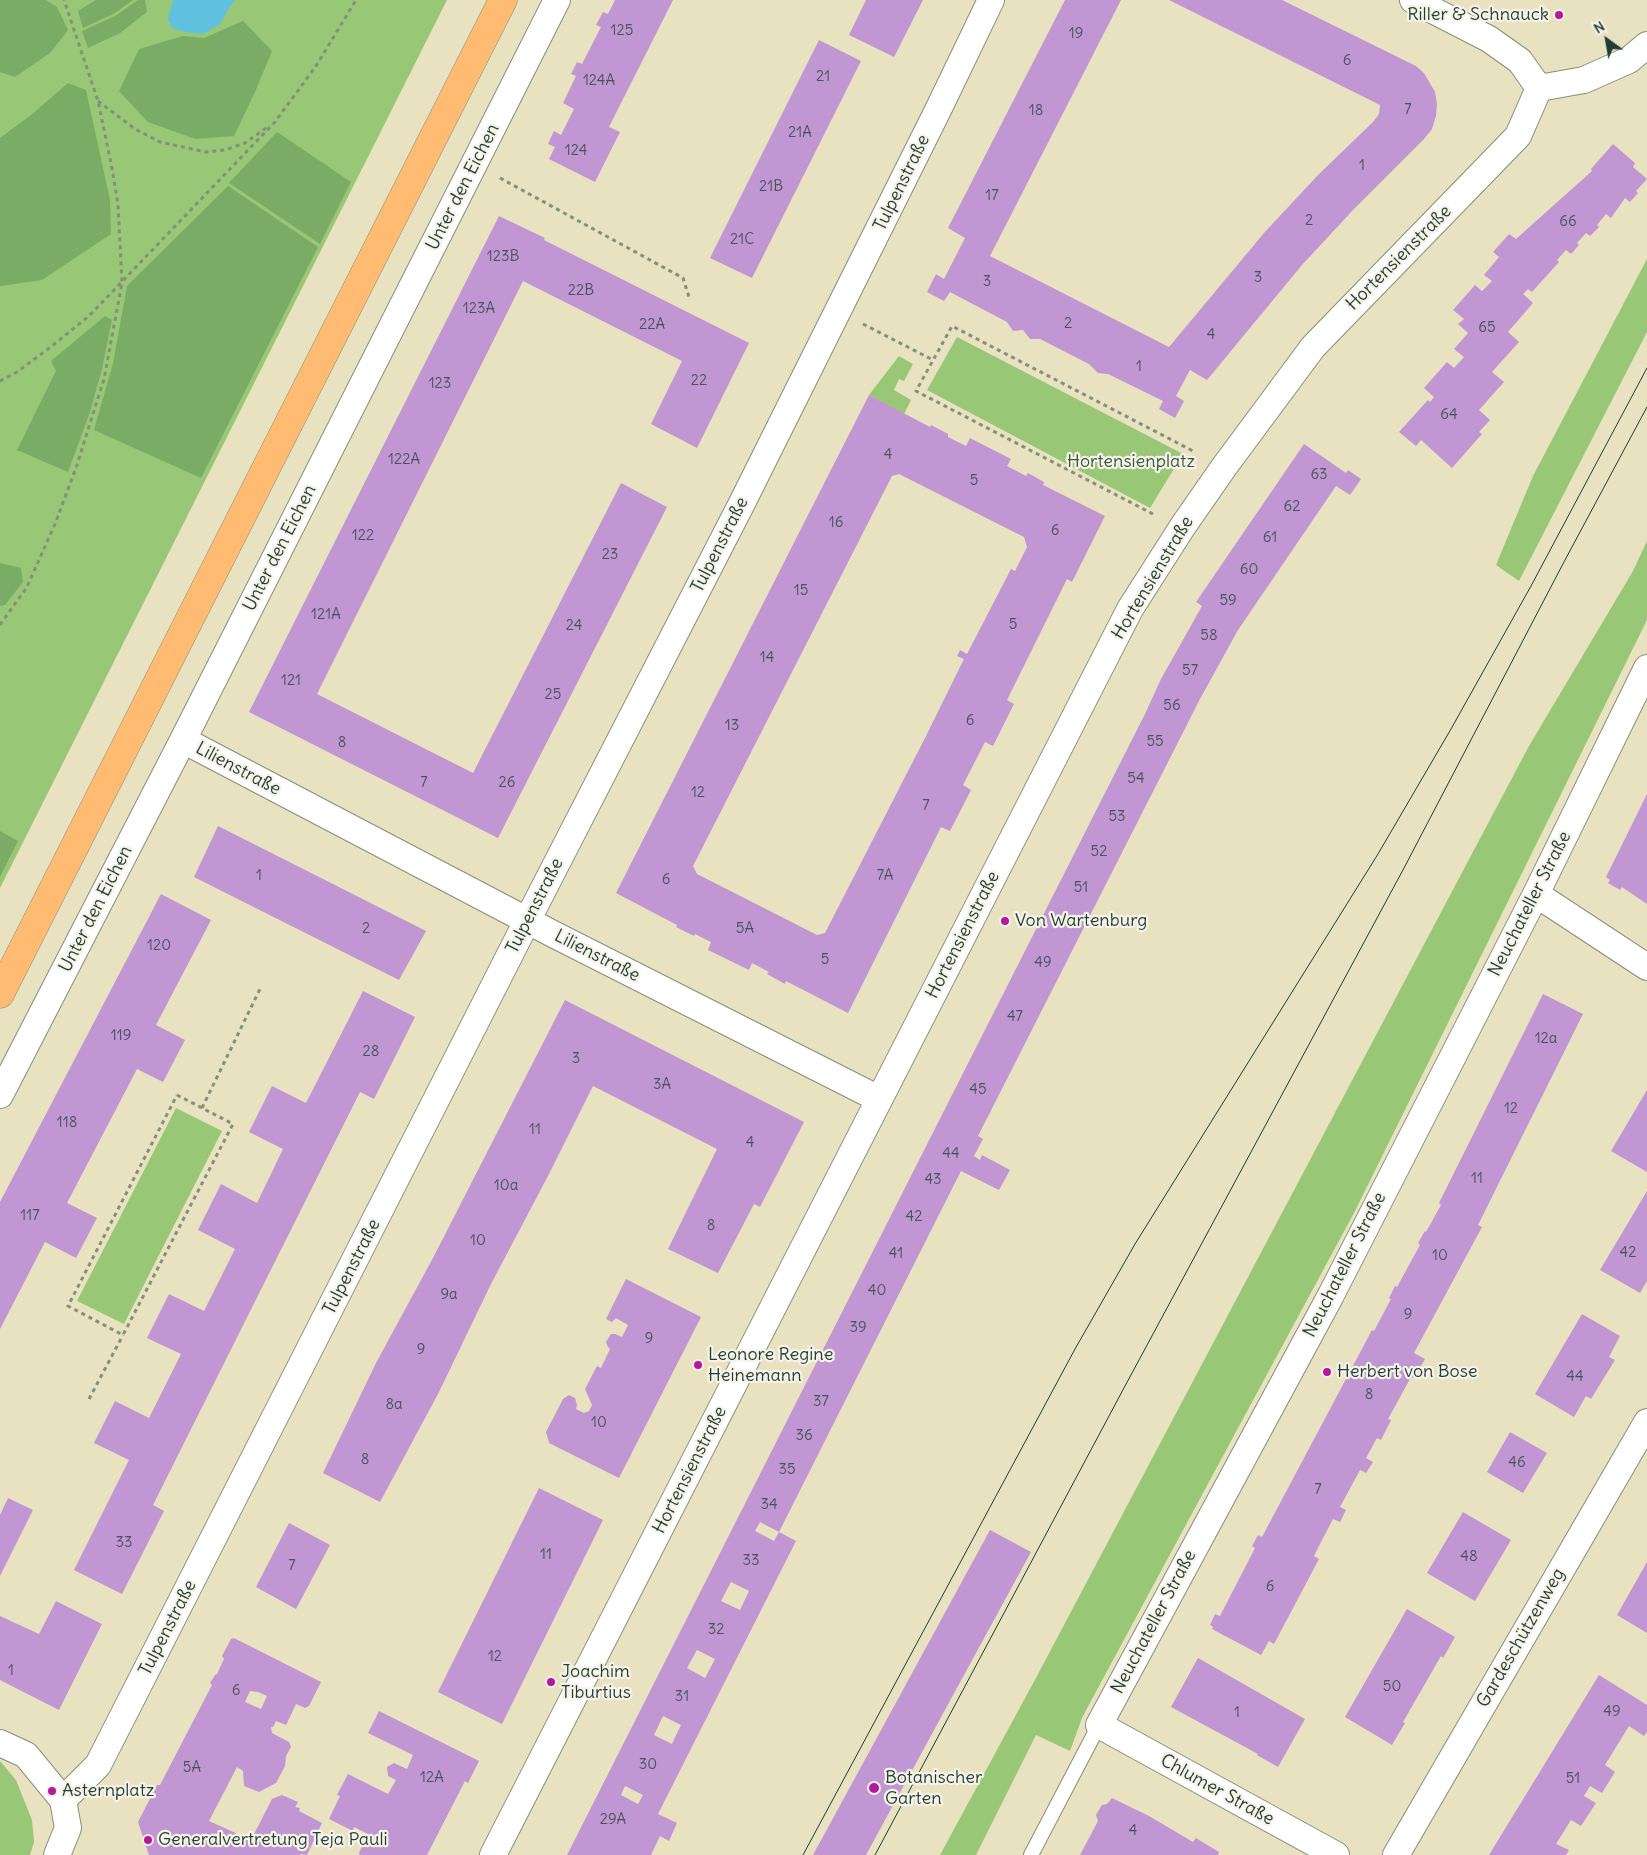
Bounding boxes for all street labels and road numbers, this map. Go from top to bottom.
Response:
street label: Unter den Eichen [422,120,504,254]
street label: Tulpenstraße [869,131,935,235]
street label: Hortensienstraße [1342,201,1456,315]
street label: Unter den Eichen [239,481,321,615]
street label: Tulpenstraße [687,494,753,596]
street label: Hortensienstraße [1108,512,1198,644]
street label: Lilienstraße [192,738,284,800]
street label: Neuchateller Straße [1484,828,1576,980]
street label: Unter den Eichen [55,842,137,976]
street label: Tulpenstraße [502,855,568,957]
street label: Hortensienstraße [922,868,1004,1002]
street label: Lilienstraße [551,925,643,987]
street label: Neuchateller Straße [1299,1189,1391,1341]
street label: Tulpenstraße [319,1216,385,1318]
street label: Hortensienstraße [649,1403,731,1537]
street label: Neuchateller Straße [1107,1546,1201,1698]
street label: Gardeschützenweg [1472,1565,1570,1711]
street label: Tulpenstraße [135,1577,201,1679]
street label: Chlumer Straße [1156,1750,1278,1830]

